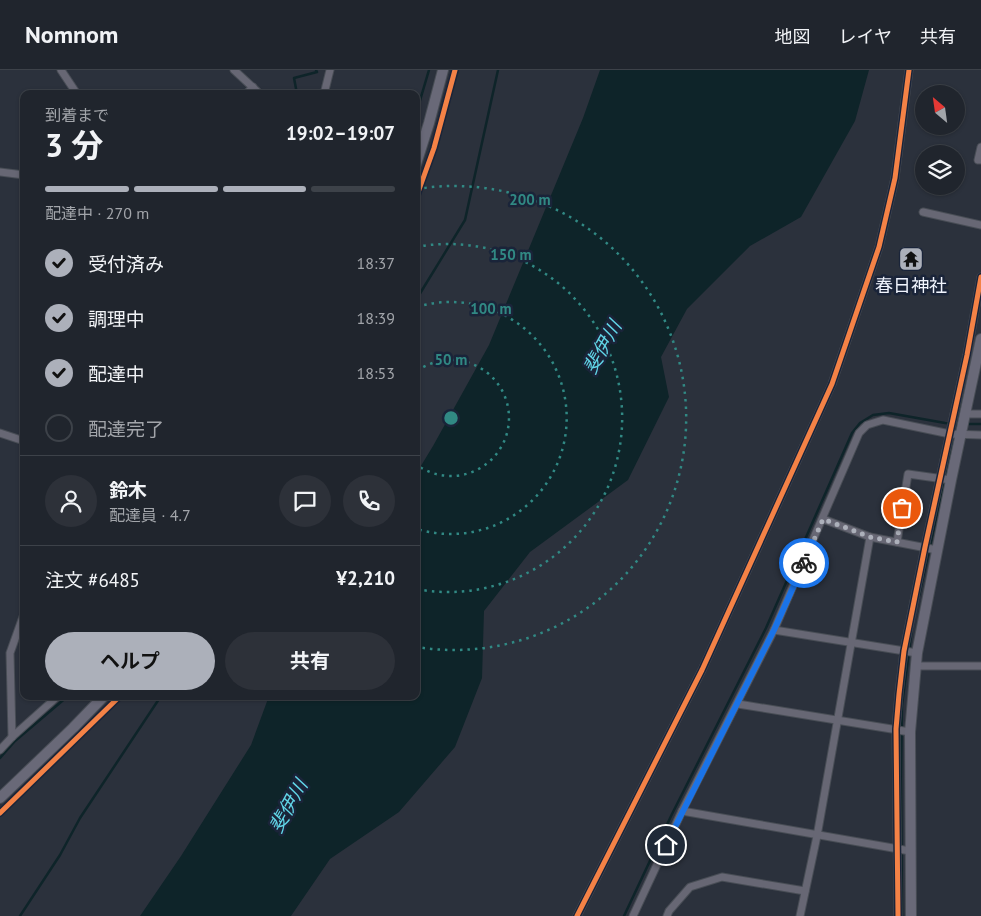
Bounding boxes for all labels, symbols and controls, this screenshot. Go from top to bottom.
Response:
text: Nomnom [25,19,118,50]
text: 地図 [775,25,811,48]
text: レイヤ [839,25,892,48]
text: 共有 [920,25,956,48]
north arrow [915,85,965,135]
map controls [915,85,965,195]
text: 到着まで [45,105,109,125]
text: 19:02–19:07 [286,121,395,145]
text: 3 分 [45,124,103,166]
button: layers [915,145,965,195]
text: 200 m [509,190,551,209]
text: 配達中 · 270 m [45,203,149,223]
text: 150 m [490,245,532,264]
temple icon: 春日神社 [898,246,924,272]
icon: check [45,249,73,277]
text: 受付済み [88,252,164,276]
text: 18:37 [357,253,395,273]
place label: 春日神社 [875,274,947,297]
text: 100 m [470,299,512,318]
icon: check [45,304,73,332]
text: 調理中 [88,307,145,331]
text: 18:39 [357,308,395,328]
water label: 斐伊川 [578,315,627,378]
text: 50 m [435,350,467,369]
icon: check [45,359,73,387]
text: 配達中 [88,362,145,386]
text: 18:53 [357,363,395,383]
centre of rings [442,409,460,427]
text: 配達完了 [88,417,164,441]
button: person [45,475,97,527]
button: chat [279,475,331,527]
button: phone [343,475,395,527]
text: 鈴木 [109,478,147,502]
pin [881,487,923,529]
icon: bag [888,494,916,522]
text: 配達員 · 4.7 [109,505,191,525]
courier [779,538,829,588]
icon: bike [790,549,818,577]
text: ¥2,210 [336,566,395,590]
text: 注文 #6485 [45,568,140,592]
button: ヘルプ [45,632,215,690]
button: 共有 [225,632,395,690]
water label: 斐伊川 [264,774,313,837]
pin [645,824,687,866]
icon: home [652,831,680,859]

